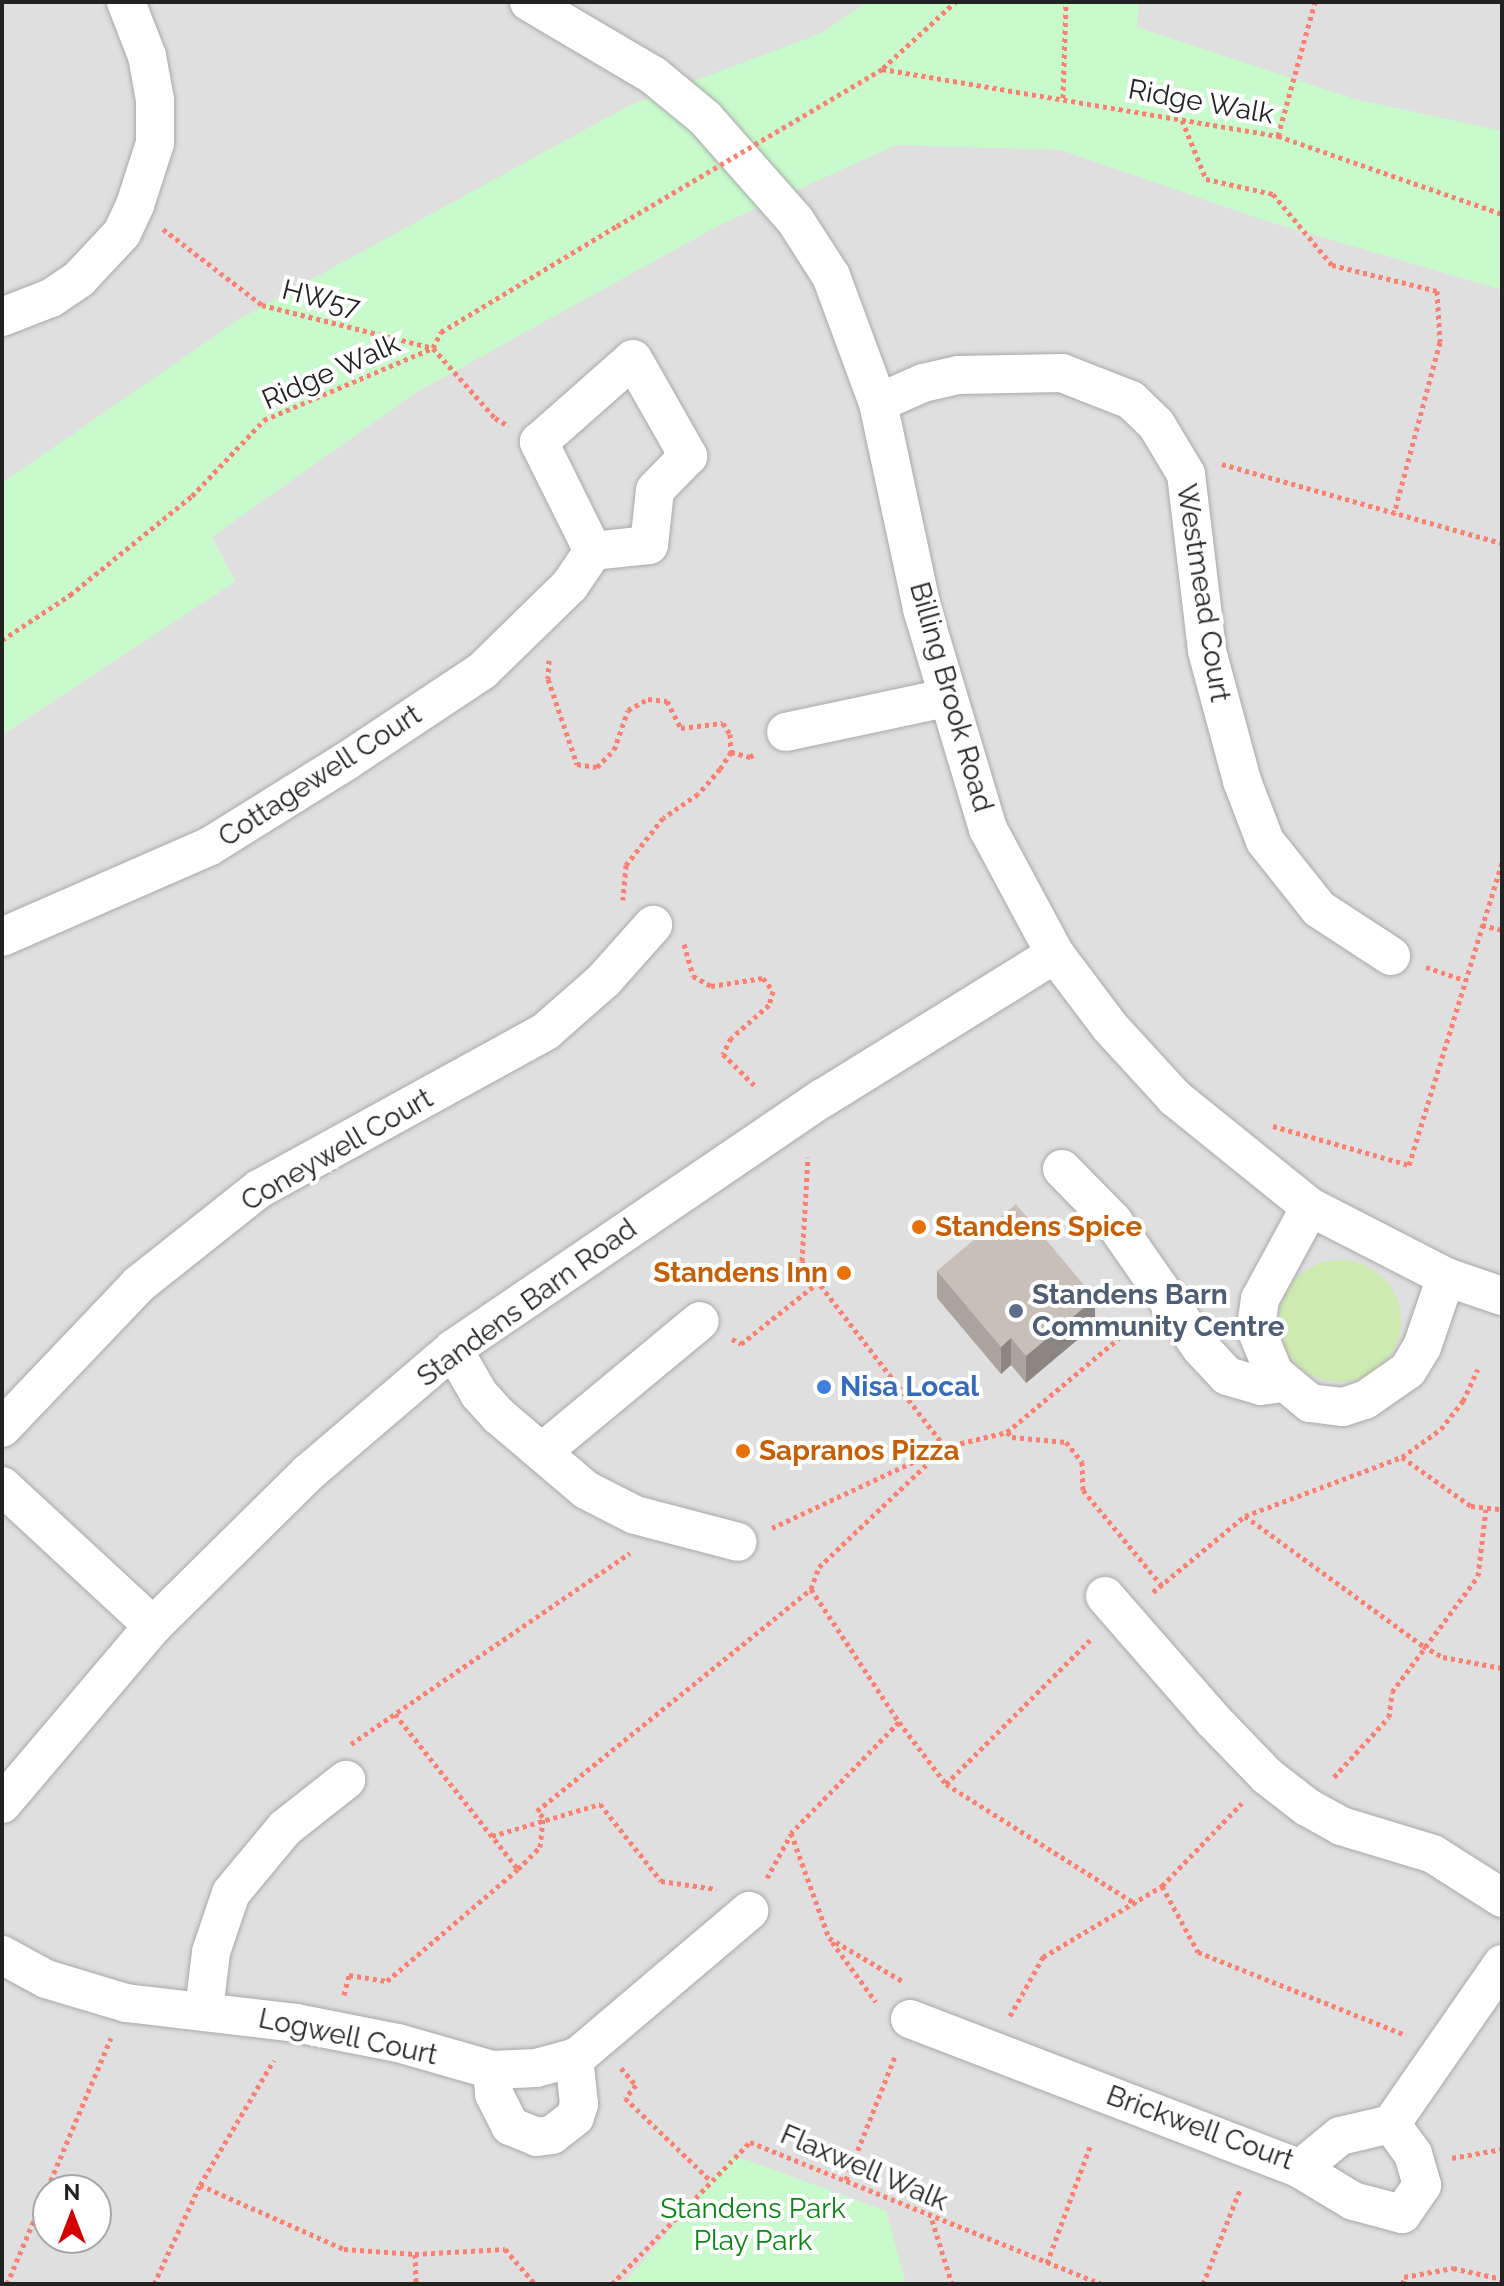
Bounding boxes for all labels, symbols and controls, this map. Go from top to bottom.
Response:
street label: Ridge Walk [1125,73,1277,131]
street label: HW57 [279,273,363,325]
street label: Ridge Walk [257,327,405,417]
street label: Westmead Court [1169,482,1237,704]
street label: Billing Brook Road [902,578,1000,816]
street label: Cottagewell Court [212,698,428,854]
street label: Coneywell Court [235,1081,439,1219]
place label: Standens Spice [935,1210,1142,1244]
street label: Standens Barn Road [411,1212,643,1394]
marker: Standens Spice [910,1218,928,1236]
place label: Standens Inn [653,1256,828,1290]
marker: Standens Inn [835,1264,853,1282]
place label: Standens Barn Community Centre [1032,1278,1285,1344]
marker: Standens Barn Community Centre [1007,1302,1025,1320]
place label: Nisa Local [840,1370,979,1404]
marker: Nisa Local [815,1378,833,1396]
place label: Sapranos Pizza [759,1434,959,1468]
marker: Sapranos Pizza [734,1442,752,1460]
street label: Logwell Court [255,2002,441,2072]
street label: Brickwell Court [1101,2078,1299,2178]
street label: Flaxwell Walk [775,2117,953,2219]
north arrow [32,2174,112,2254]
text: N [64,2179,80,2205]
park label: Standens Park Play Park [660,2192,846,2258]

